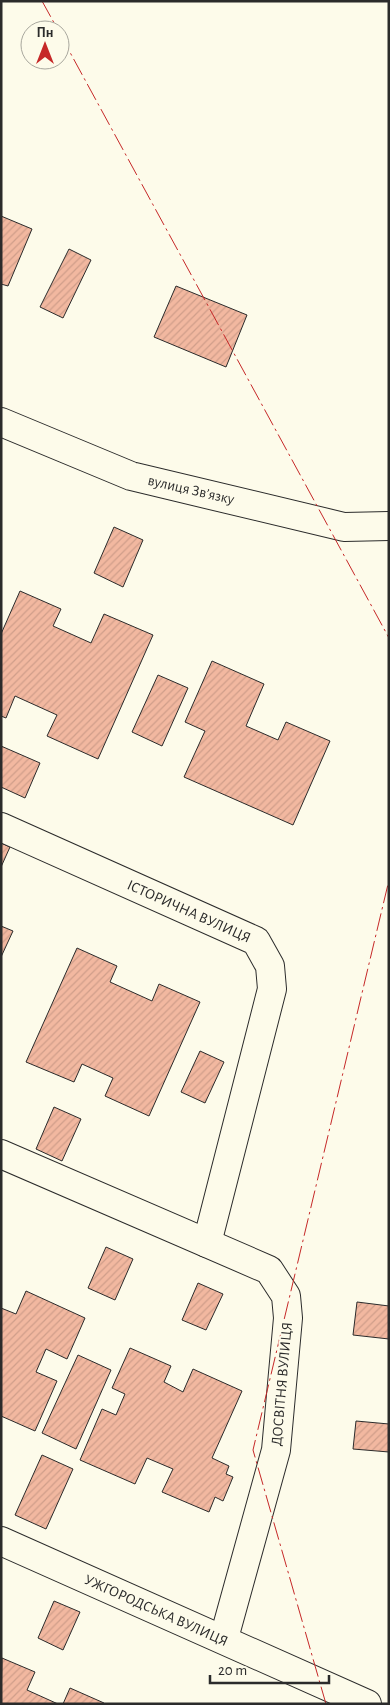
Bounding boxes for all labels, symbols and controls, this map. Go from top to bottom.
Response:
north arrow [20,20,70,70]
text: Пн [36,26,54,40]
street label: вулиця Звʼязку [146,473,236,507]
street label: ІСТОРИЧНА ВУЛИЦЯ [125,877,253,945]
street label: ДОСВІТНЯ ВУЛИЦЯ [269,1321,295,1447]
street label: УЖГОРОДСЬКА ВУЛИЦЯ [82,1572,230,1649]
scale bar [210,1652,329,1684]
text: 20 m [218,1663,247,1678]

